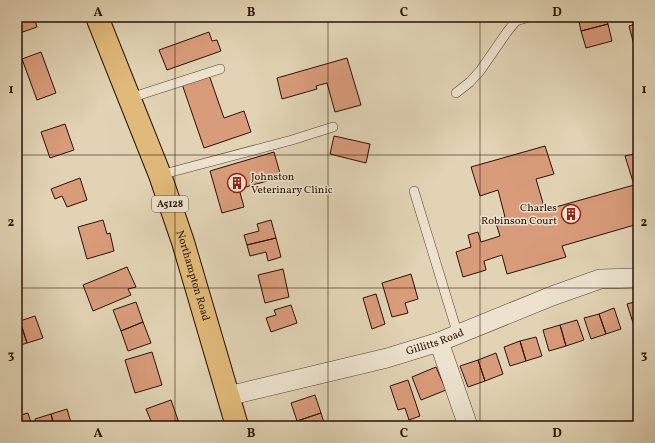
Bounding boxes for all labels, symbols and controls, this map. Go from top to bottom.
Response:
text: A [93,4,103,22]
text: B [247,4,256,22]
text: C [400,4,408,22]
text: D [552,4,562,22]
text: 1 [8,81,14,99]
text: 1 [641,81,647,99]
place label: Johnston Veterinary Clinic [251,170,333,198]
building icon: Johnston Veterinary Clinic [226,172,248,194]
road number: A5128 [152,196,188,212]
place label: Charles Robinson Court [481,201,557,229]
building icon: Charles Robinson Court [560,203,582,225]
text: 2 [8,214,15,232]
text: 2 [641,214,648,232]
street label: Northampton Road [172,228,213,323]
street label: Gillitts Road [404,325,466,359]
text: 3 [8,347,15,365]
text: 3 [641,347,648,365]
text: A [93,425,103,443]
text: B [247,425,256,443]
text: C [400,425,408,443]
text: D [552,425,562,443]

